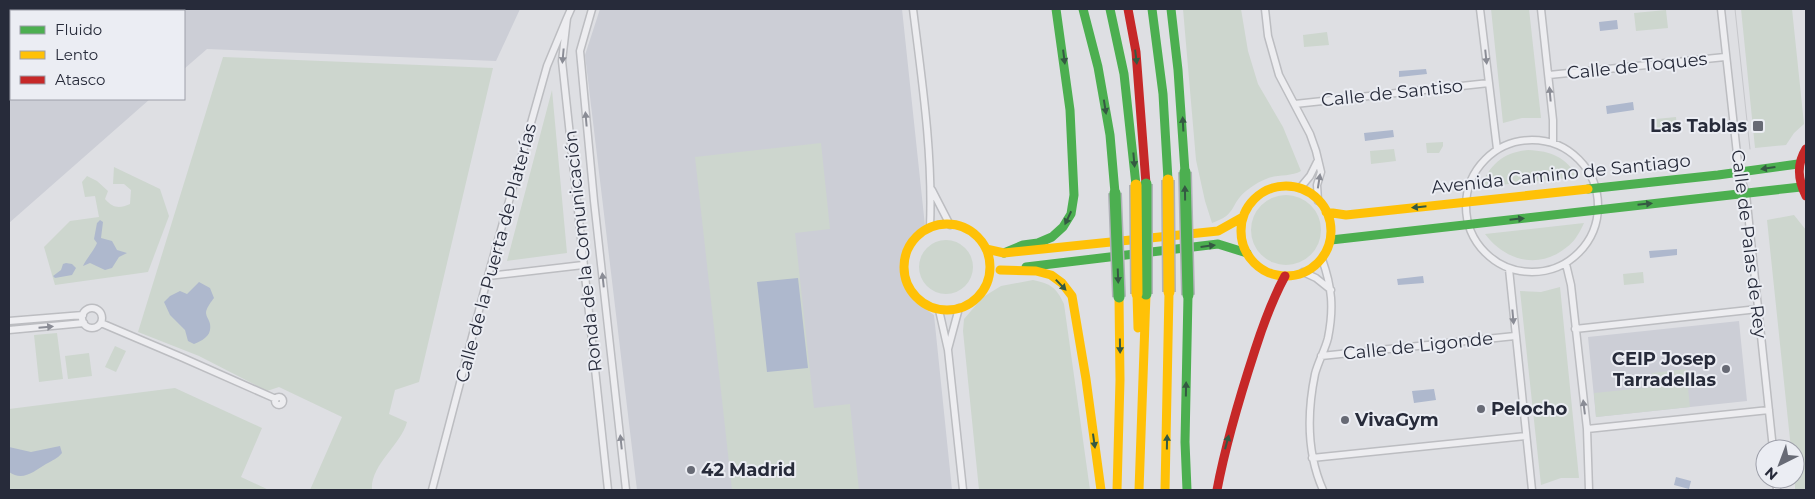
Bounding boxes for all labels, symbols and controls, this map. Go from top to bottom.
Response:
legend [10,10,185,100]
text: Fluido [55,20,102,39]
text: Lento [55,45,98,64]
street label: Calle de Toques [1566,48,1708,84]
one-way arrow [559,49,567,65]
one-way arrow [1060,49,1068,65]
one-way arrow [1132,49,1140,65]
one-way arrow [1482,50,1490,66]
text: Atasco [55,70,105,89]
street label: Calle de Santiso [1320,75,1464,111]
one-way arrow [1546,85,1554,101]
one-way arrow [1102,100,1110,116]
one-way arrow [582,110,590,126]
place label: Las Tablas [1650,115,1747,137]
one-way arrow [1178,116,1186,132]
marker: Las Tablas [1751,119,1765,133]
street label: Calle de la Puerta de Platerías [451,121,541,385]
street label: Ronda de la Comunicación [559,129,607,373]
street label: Calle de Palas de Rey [1727,148,1772,340]
street label: Avenida Camino de Santiago [1430,149,1692,199]
one-way arrow [1130,153,1138,169]
one-way arrow [1760,164,1776,172]
one-way arrow [1315,173,1323,189]
one-way arrow [1181,185,1189,201]
one-way arrow [1637,200,1653,208]
one-way arrow [1410,203,1426,211]
one-way arrow [1064,211,1072,225]
one-way arrow [1509,215,1525,223]
one-way arrow [1201,241,1217,249]
one-way arrow [1115,269,1123,285]
one-way arrow [599,272,607,288]
one-way arrow [1055,278,1067,290]
one-way arrow [1509,310,1517,326]
one-way arrow [38,322,54,330]
street label: Calle de Ligonde [1342,327,1494,365]
one-way arrow [1116,338,1124,354]
place label: CEIP Josep Tarradellas [1612,348,1716,391]
marker: CEIP Josep Tarradellas [1720,363,1732,375]
one-way arrow [1182,381,1190,397]
place label: Pelocho [1491,398,1568,420]
one-way arrow [1580,398,1588,414]
marker: Pelocho [1475,403,1487,415]
place label: VivaGym [1354,409,1439,431]
marker: VivaGym [1339,414,1351,426]
one-way arrow [617,433,625,449]
one-way arrow [1163,433,1171,449]
one-way arrow [1091,434,1099,450]
one-way arrow [1223,435,1231,450]
north arrow [1755,439,1805,489]
place label: 42 Madrid [701,459,796,481]
text: N [1761,463,1782,484]
marker: 42 Madrid [685,464,697,476]

